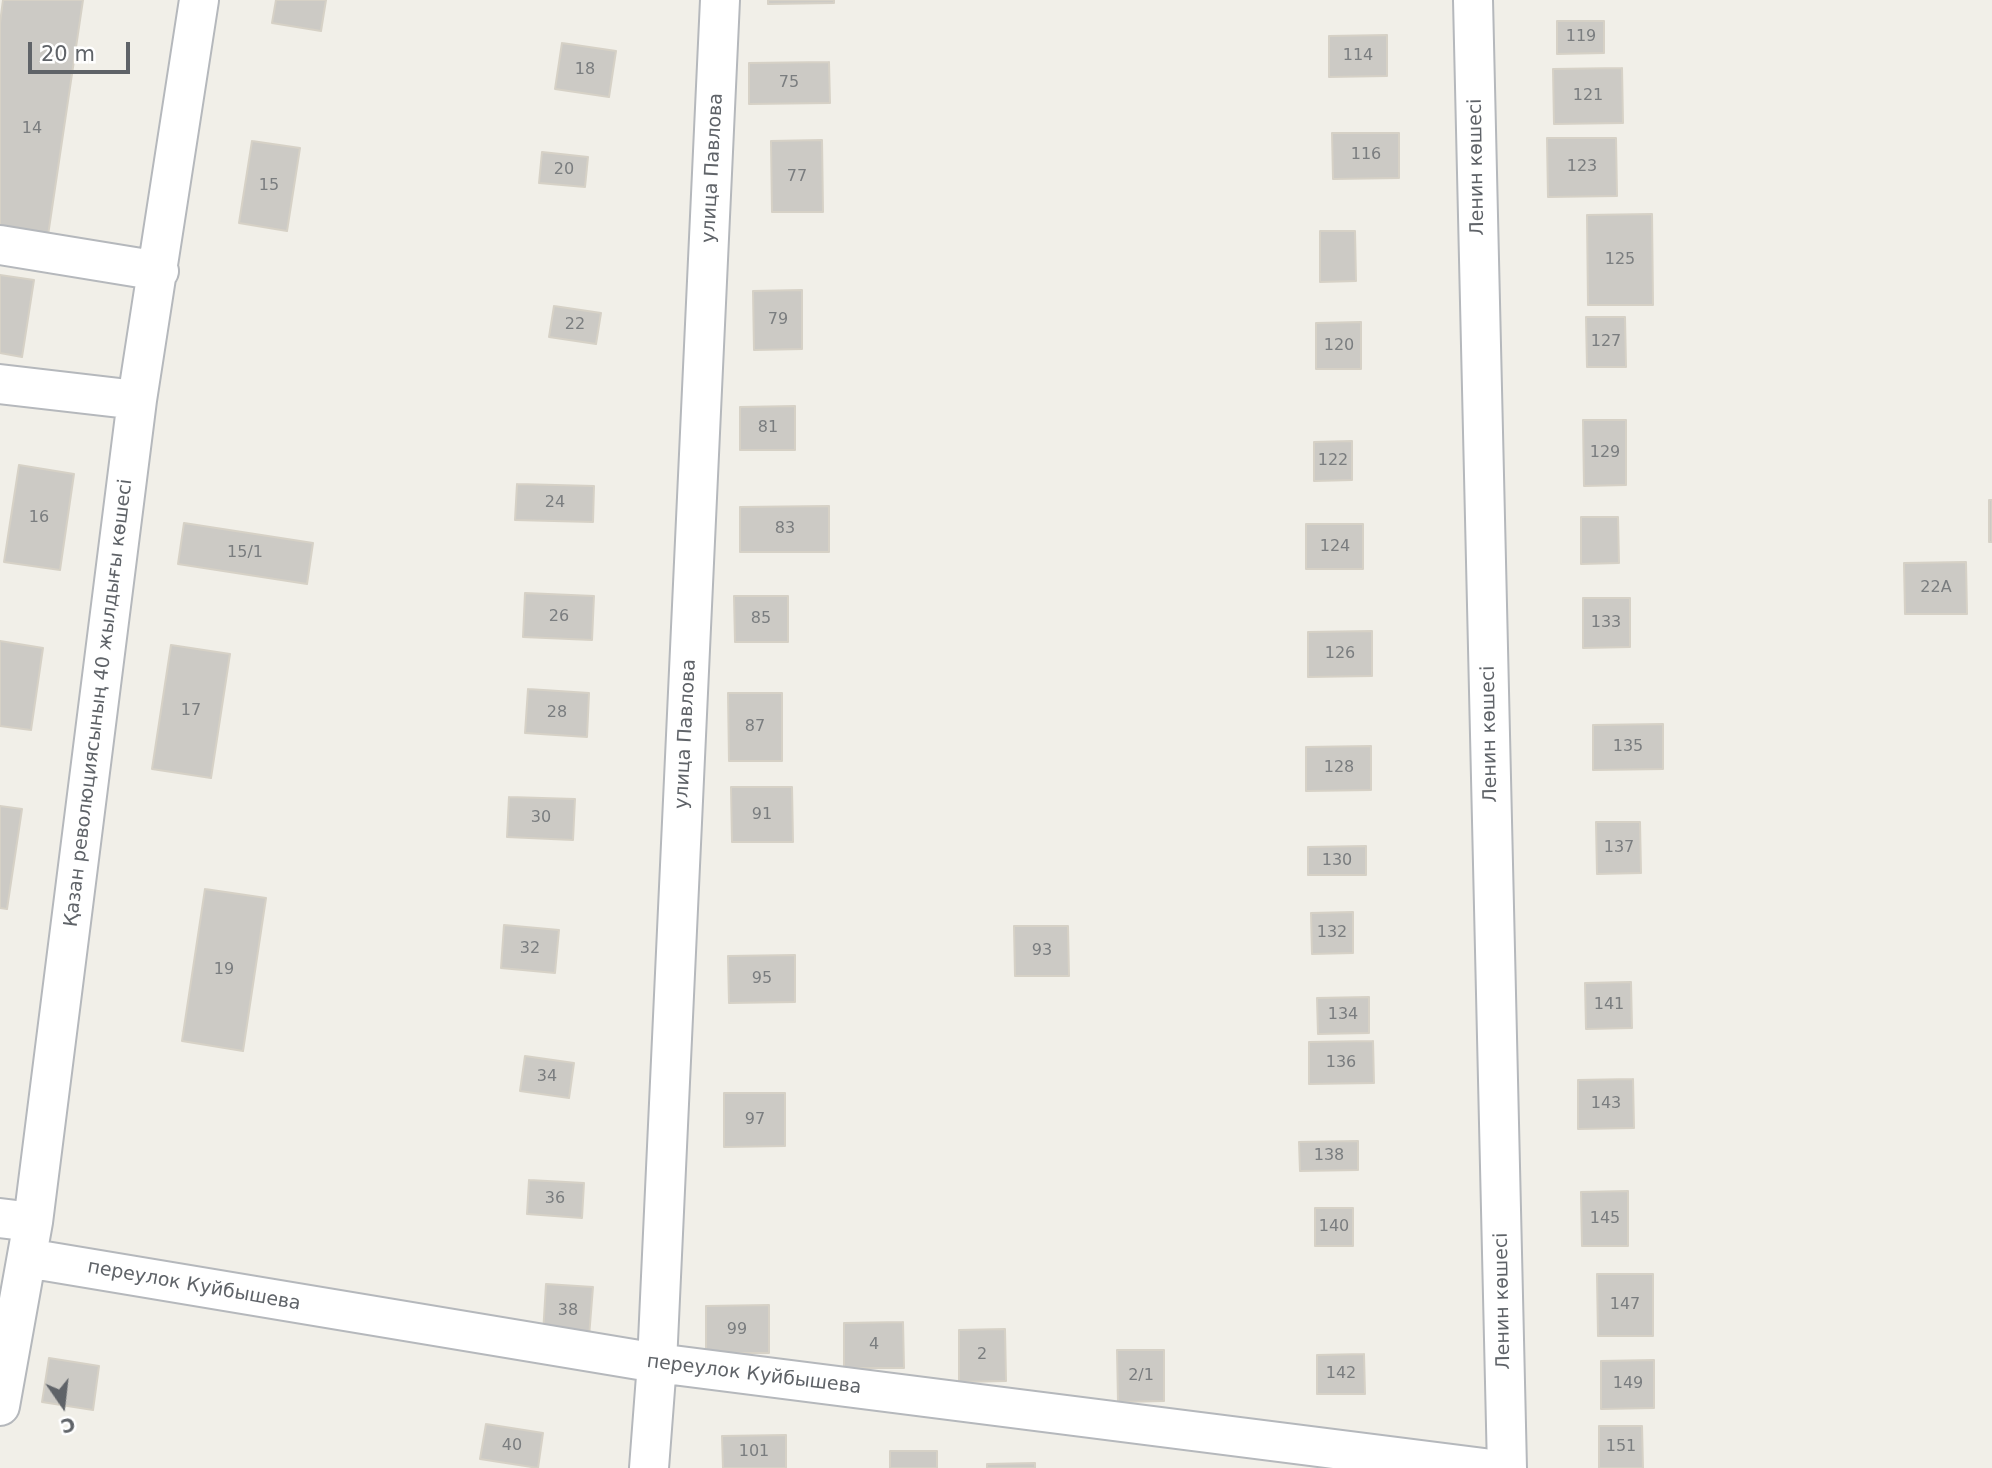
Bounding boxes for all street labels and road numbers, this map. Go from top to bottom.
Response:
street label: улица Павлова [698,92,728,244]
street label: Ленин көшесі [1464,98,1490,236]
street label: Қазан революциясының 40 жылдығы көшесі [60,478,138,928]
street label: улица Павлова [671,658,701,810]
street label: Ленин көшесі [1477,665,1503,803]
street label: Ленин көшесі [1490,1232,1516,1370]
street label: переулок Куйбышева [86,1256,302,1316]
street label: переулок Куйбышева [645,1351,863,1399]

